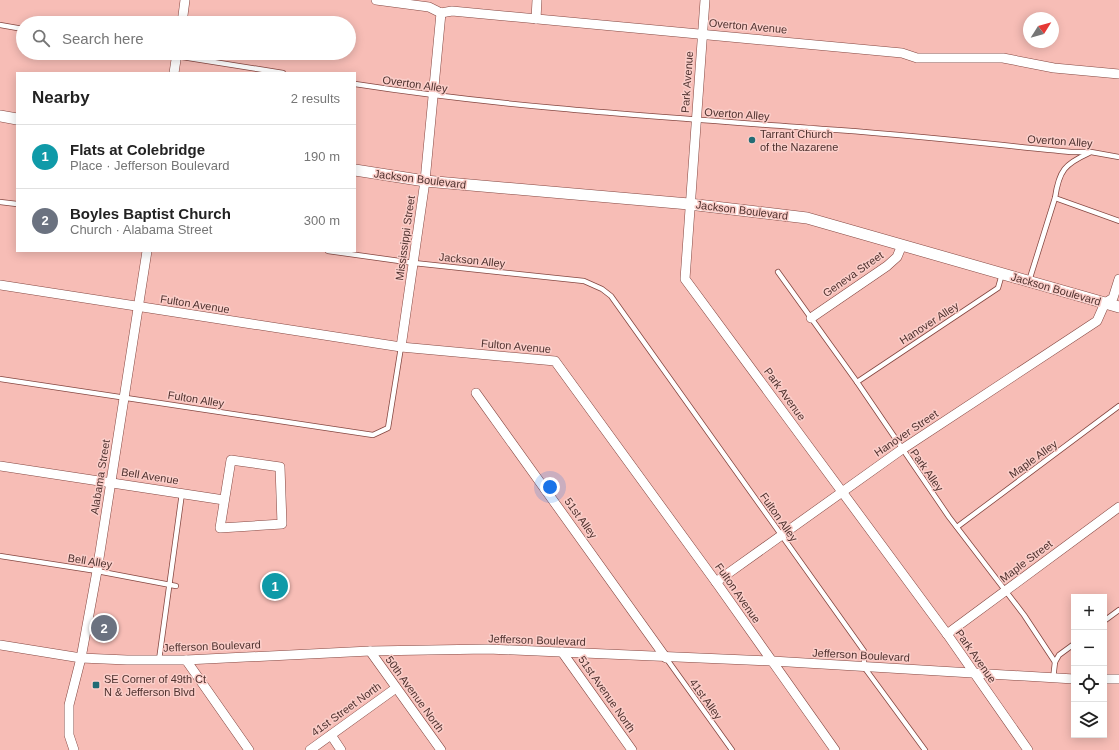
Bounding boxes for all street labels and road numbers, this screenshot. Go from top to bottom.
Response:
street label: Overton Avenue [708,17,788,35]
street label: Park Avenue [679,51,695,113]
street label: Overton Alley [382,74,449,95]
street label: Overton Alley [704,106,771,122]
street label: Overton Alley [1027,133,1094,149]
street label: Jackson Boulevard [373,167,467,191]
street label: Mississippi Street [393,195,417,281]
street label: Jackson Boulevard [695,198,789,222]
street label: Geneva Street [821,249,885,299]
street label: Jackson Alley [438,251,506,270]
street label: Jackson Boulevard [1010,270,1102,308]
street label: Fulton Avenue [159,293,231,315]
street label: Hanover Alley [897,299,961,347]
street label: Fulton Avenue [481,337,551,355]
street label: Park Avenue [762,365,808,423]
street label: Fulton Alley [167,389,226,409]
street label: Hanover Street [872,407,940,459]
street label: Maple Alley [1007,437,1060,480]
street label: Alabama Street [88,439,112,515]
street label: Park Alley [908,447,946,494]
street label: Bell Avenue [120,466,180,486]
street label: Fulton Alley [758,490,801,544]
street label: 51st Alley [562,495,600,541]
street label: Maple Street [997,537,1055,585]
street label: Bell Alley [67,552,113,570]
street label: Fulton Avenue [713,561,763,625]
street label: Park Avenue [953,627,999,685]
street label: Jefferson Boulevard [488,632,586,648]
street label: Jefferson Boulevard [163,638,261,654]
street label: Jefferson Boulevard [812,646,910,664]
street label: 50th Avenue North [383,654,447,734]
street label: 51st Avenue North [576,654,638,734]
street label: 41st Alley [687,676,725,722]
street label: 41st Street North [309,680,383,738]

